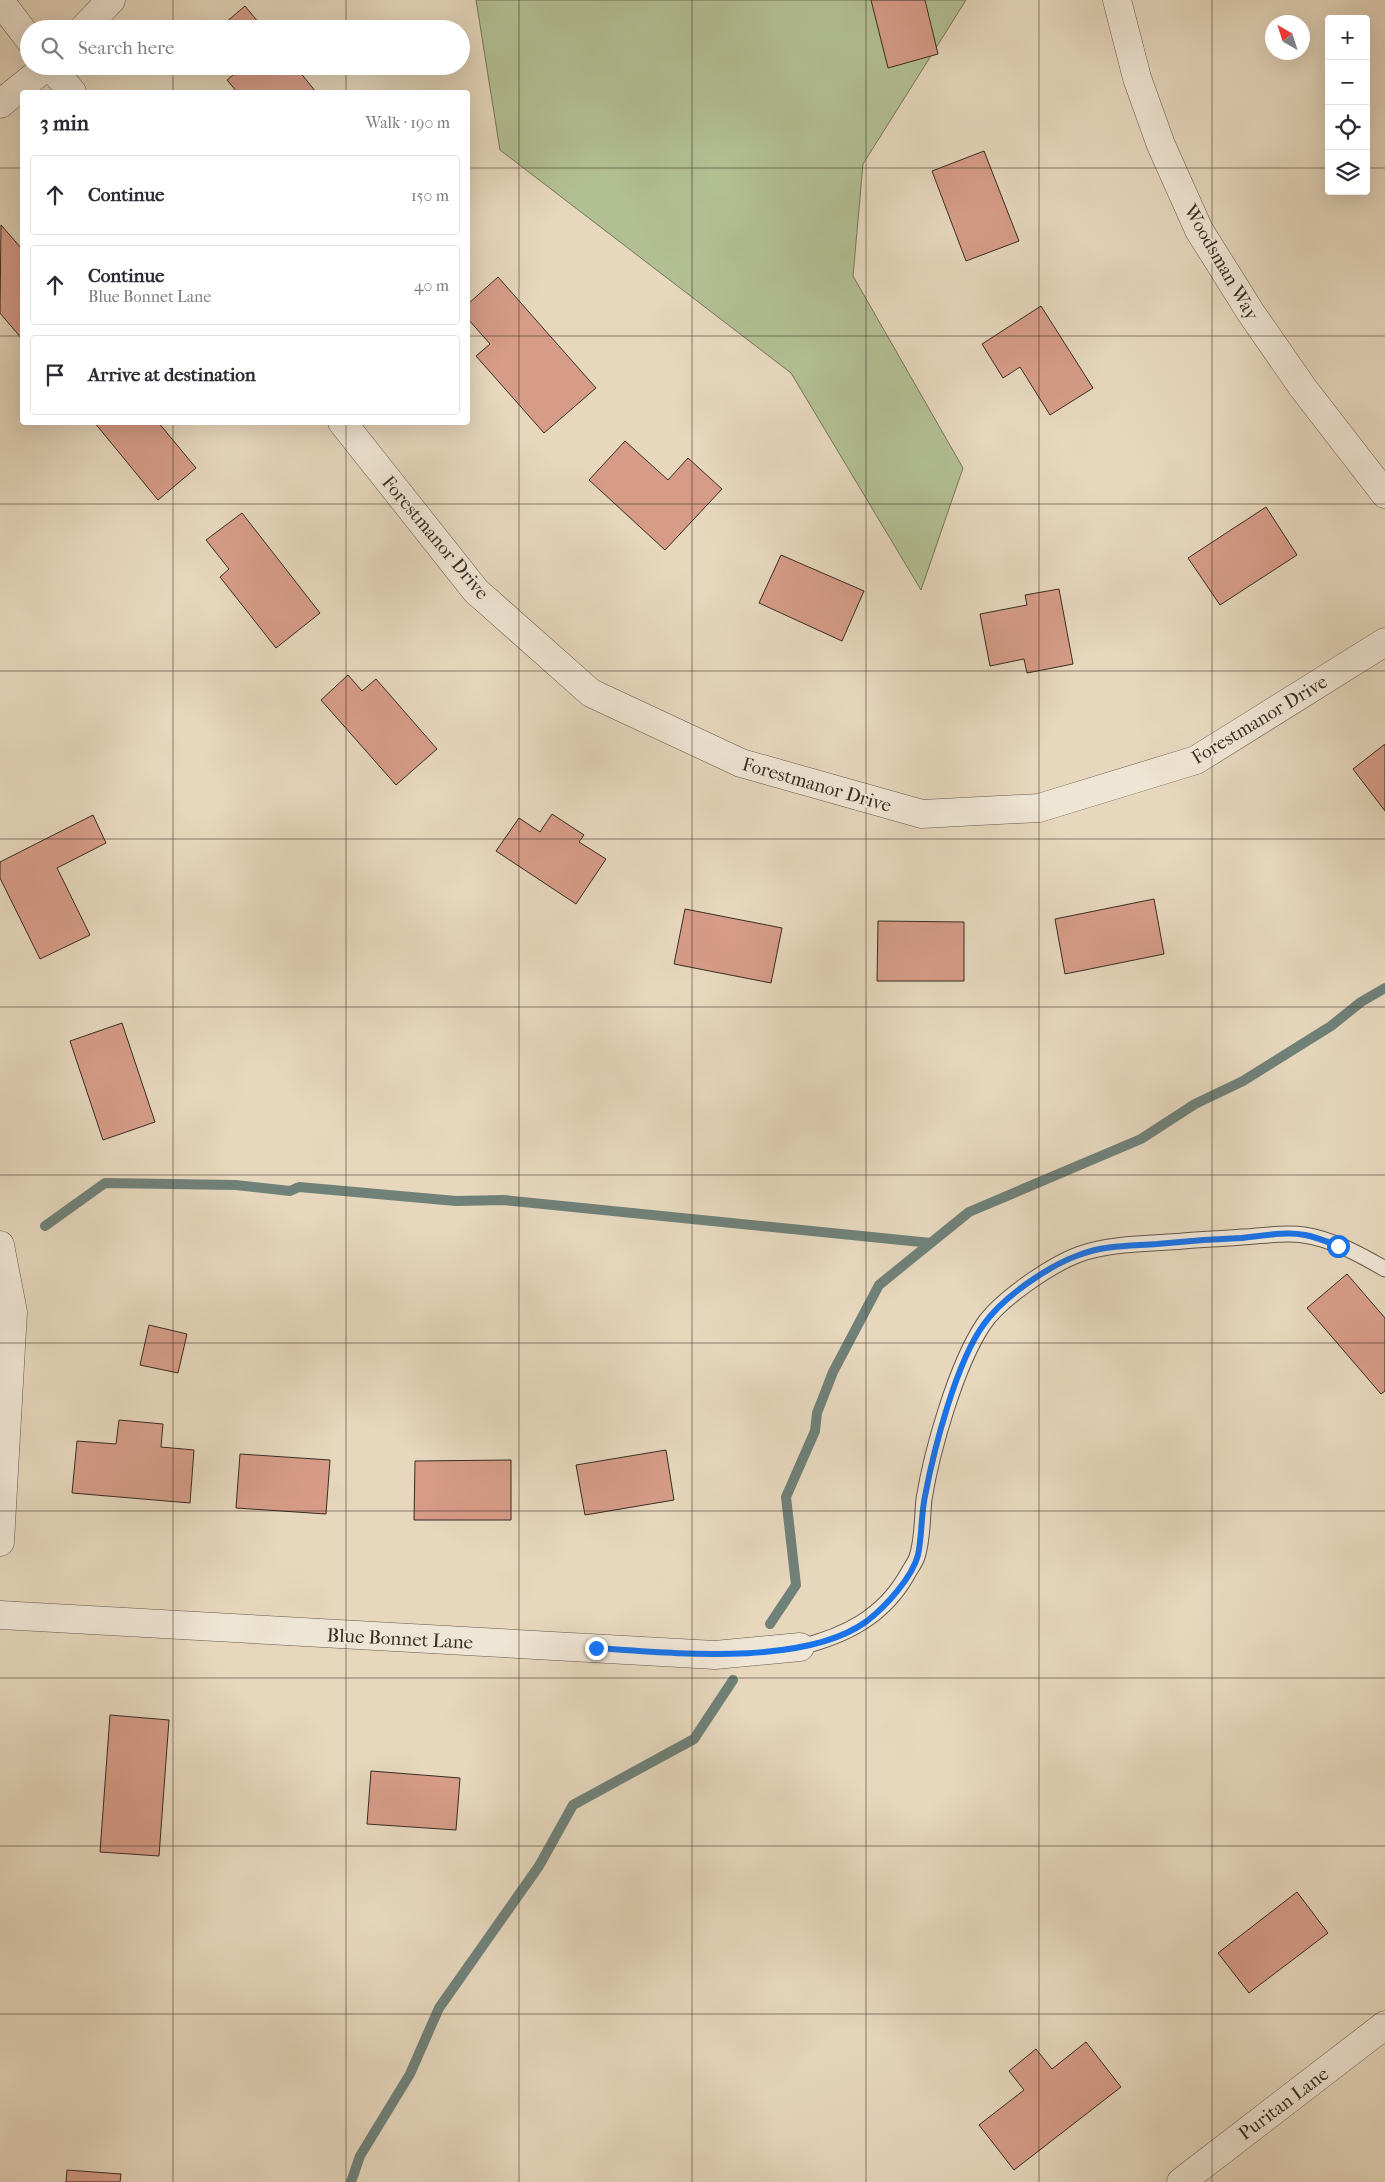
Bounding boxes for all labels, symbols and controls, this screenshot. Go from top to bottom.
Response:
north arrow [1265,15,1310,60]
map controls [1325,15,1370,195]
button: + [1325,15,1370,60]
search box [20,20,470,75]
icon: search [38,34,66,62]
text: Search here [78,37,174,59]
button: − [1325,60,1370,105]
button: locate [1325,105,1370,150]
text: 3 min [40,111,89,135]
text: Walk · 190 m [366,113,450,132]
button: layers [1325,150,1370,195]
icon: ahead [41,181,69,209]
text: Continue [88,184,164,206]
text: 150 m [411,186,449,205]
street label: Woodsman Way [1179,200,1264,325]
text: Continue [88,265,164,287]
icon: ahead [41,271,69,299]
text: 40 m [414,276,449,295]
text: Blue Bonnet Lane [88,287,211,306]
icon: arrive [41,361,69,389]
text: Arrive at destination [88,364,256,386]
street label: Forestmanor Drive [377,471,493,604]
street label: Forestmanor Drive [1188,671,1331,769]
street label: Forestmanor Drive [740,753,894,817]
route start [1327,1235,1350,1258]
street label: Blue Bonnet Lane [326,1624,474,1654]
route end [585,1637,608,1660]
street label: Puritan Lane [1234,2063,1333,2145]

